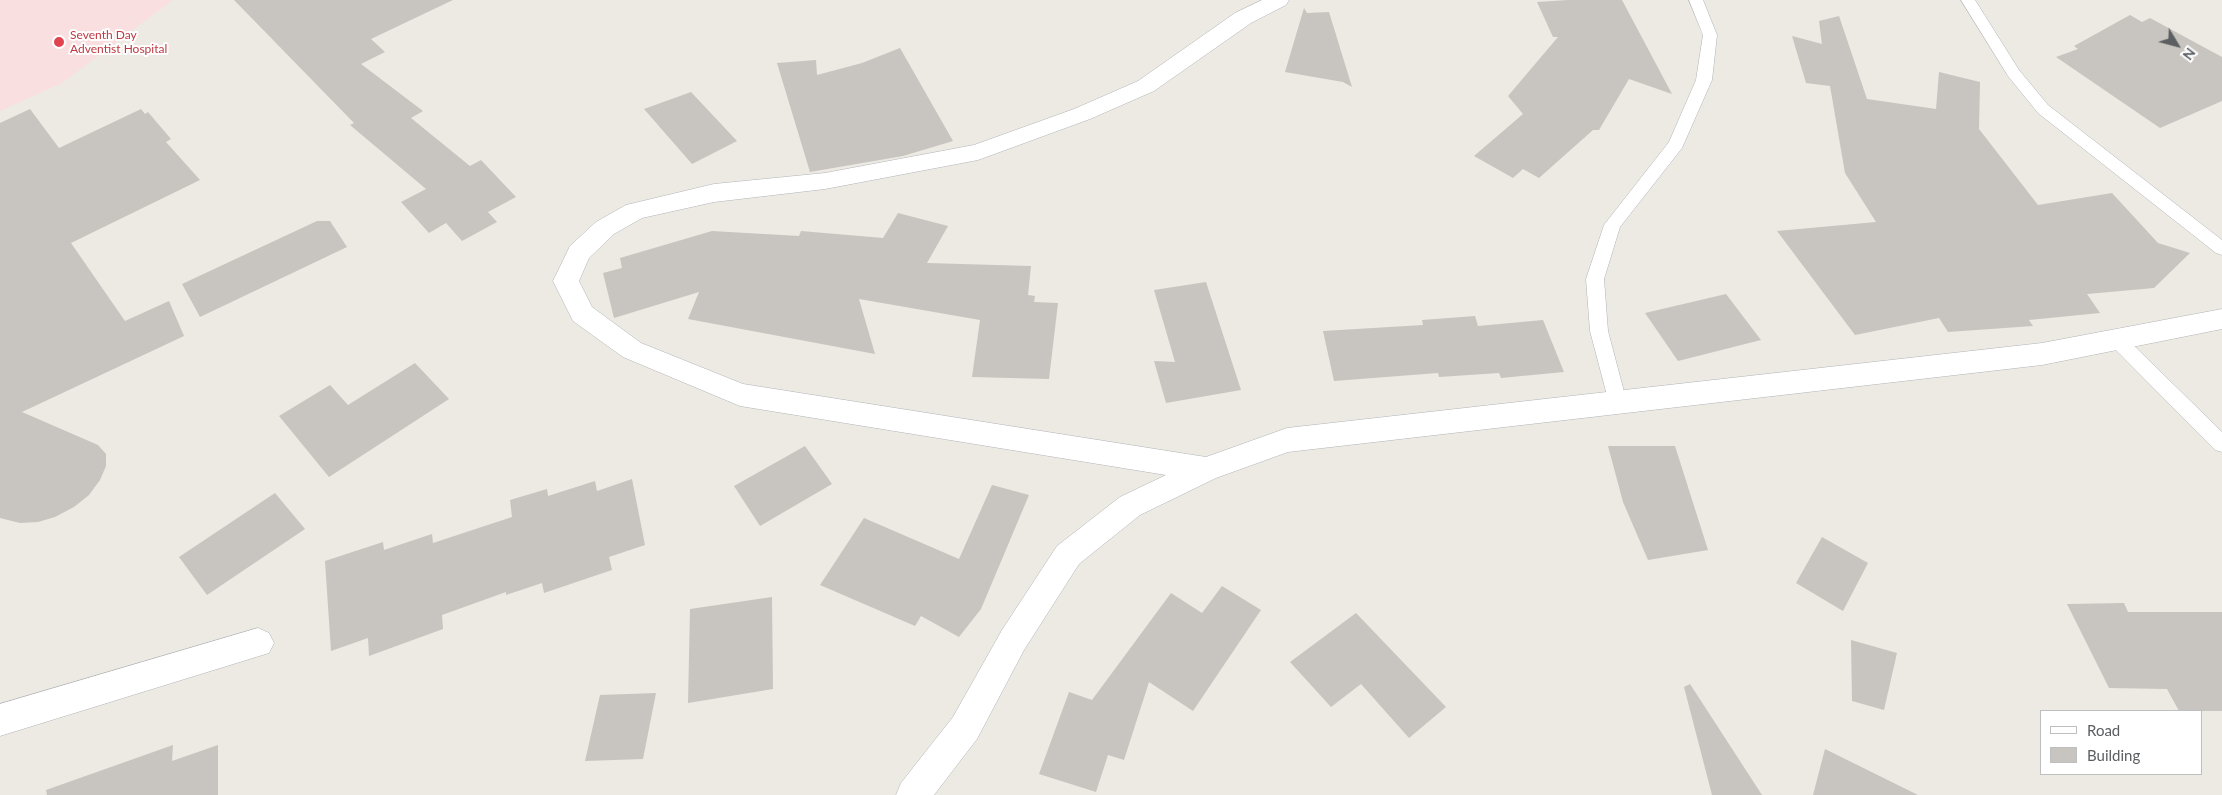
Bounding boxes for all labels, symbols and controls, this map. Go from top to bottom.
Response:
north arrow [2152,20,2202,70]
place label: Seventh Day Adventist Hospital [70,28,167,56]
marker: Seventh Day Adventist Hospital [52,35,66,49]
text: N [2179,45,2199,64]
legend [2040,710,2202,775]
text: Road [2087,721,2120,739]
text: Building [2087,746,2140,764]

